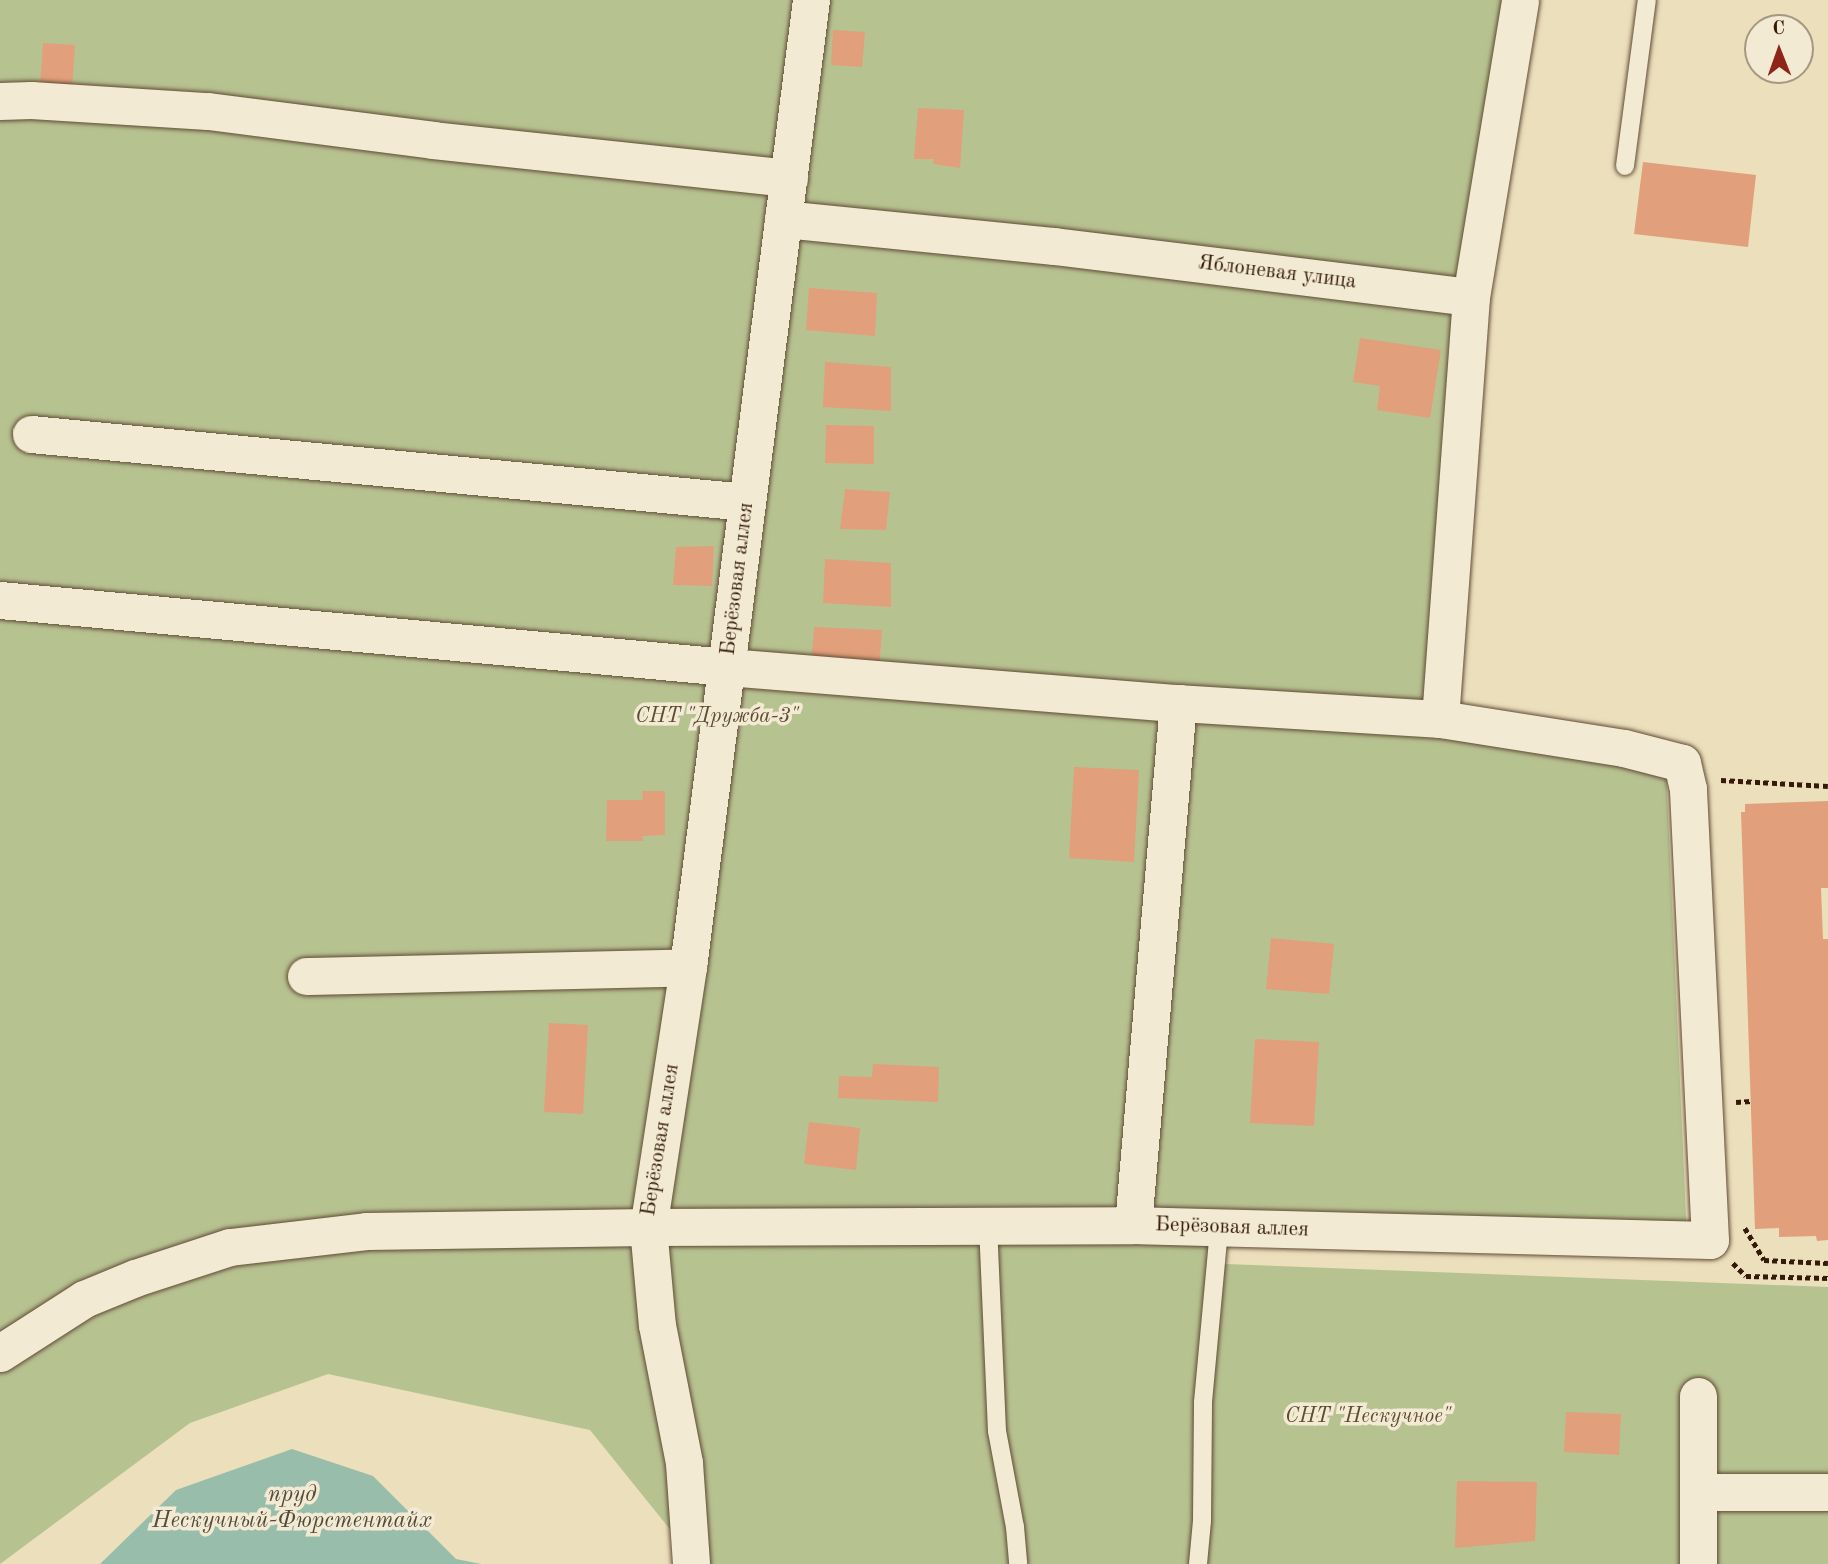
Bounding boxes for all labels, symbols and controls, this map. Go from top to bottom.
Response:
north arrow [1744,14,1814,84]
text: С [1772,20,1785,39]
street label: Яблоневая улица [1196,251,1358,295]
street label: Берёзовая аллея [716,501,760,657]
park label: СНТ "Дружба-3" [635,704,799,730]
street label: Берёзовая аллея [637,1062,685,1218]
street label: Берёзовая аллея [1155,1213,1309,1243]
park label: СНТ "Нескучное" [1285,1404,1451,1430]
water label: пруд Нескучный-Фюрстентайх [152,1481,432,1535]

